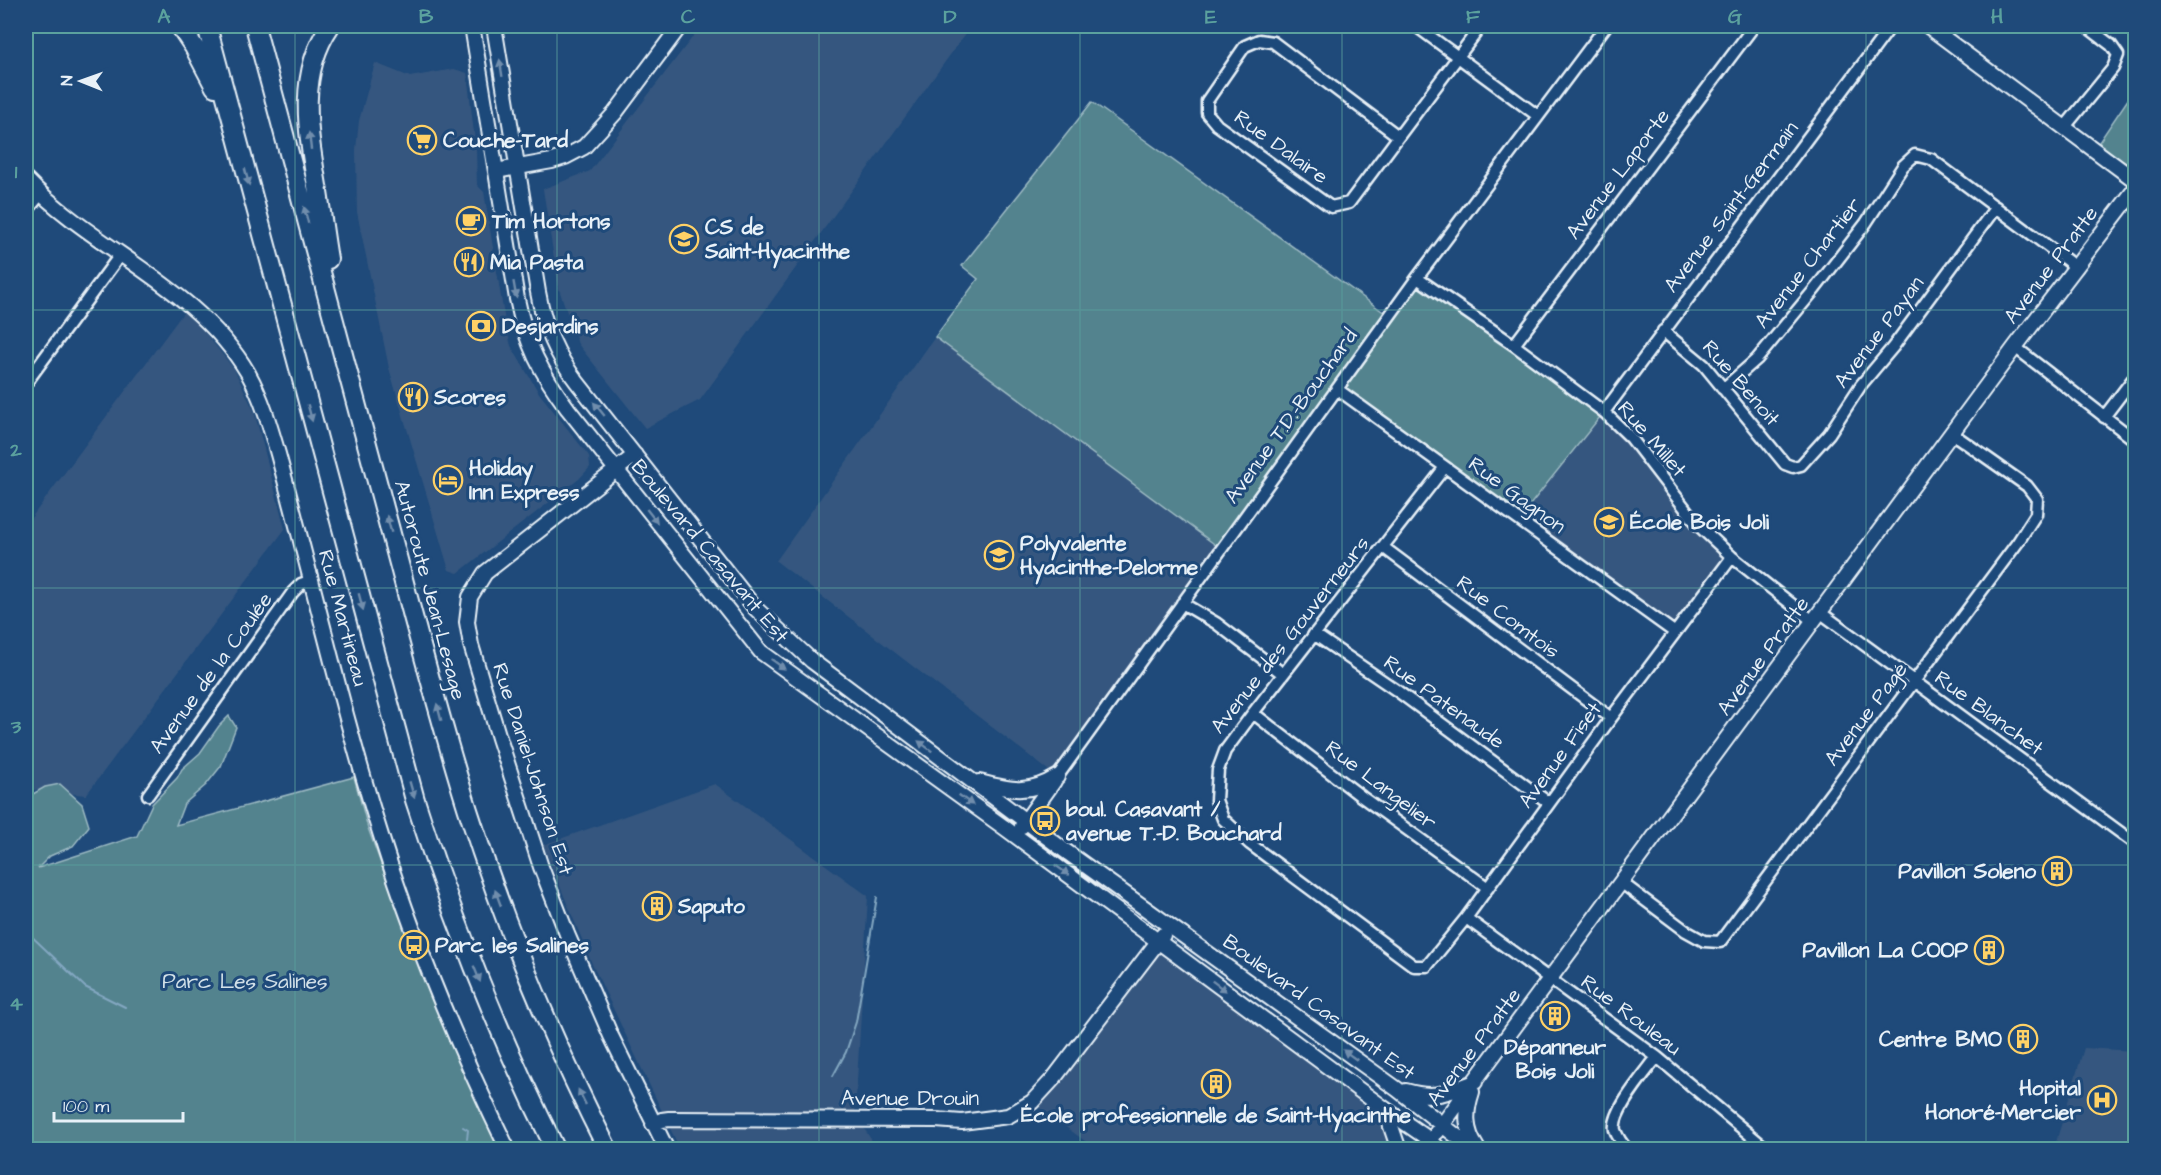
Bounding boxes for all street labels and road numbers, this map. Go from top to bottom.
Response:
street label: Rue Dalaire [1228,103,1334,191]
street label: Avenue Laporte [1559,103,1678,246]
street label: Avenue Saint-Germain [1657,115,1805,299]
street label: Avenue Chartier [1748,191,1869,334]
street label: Avenue Pratte [1997,200,2105,330]
street label: Avenue Payan [1827,270,1932,395]
street label: Avenue T.D.-Bouchard [1218,322,1365,509]
street label: Rue Benoit [1695,334,1787,433]
street label: Rue Millet [1611,395,1694,484]
street label: Rue Gagnon [1461,450,1572,542]
street label: Boulevard Casavant Est [624,453,796,649]
street label: Autoroute Jean-Lesage [385,477,473,704]
street label: Avenue des Gouverneurs [1204,530,1376,740]
street label: Rue Martineau [311,547,375,690]
street label: Rue Comtois [1450,569,1566,665]
street label: Avenue de la Coulée [143,586,279,760]
street label: Avenue Pratte [1710,591,1816,721]
street label: Rue Patenaude [1378,648,1510,756]
street label: Avenue Pagé [1817,656,1916,773]
street label: Rue Daniel-Johnson Est [485,659,581,879]
street label: Rue Blanchet [1929,664,2050,763]
street label: Avenue Fiset [1512,696,1609,814]
street label: Rue Langelier [1318,733,1443,838]
street label: Boulevard Casavant Est [1217,927,1422,1087]
street label: Rue Rouleau [1575,968,1687,1063]
street label: Avenue Pratte [1420,982,1528,1112]
street label: Avenue Drouin [841,1084,979,1113]

